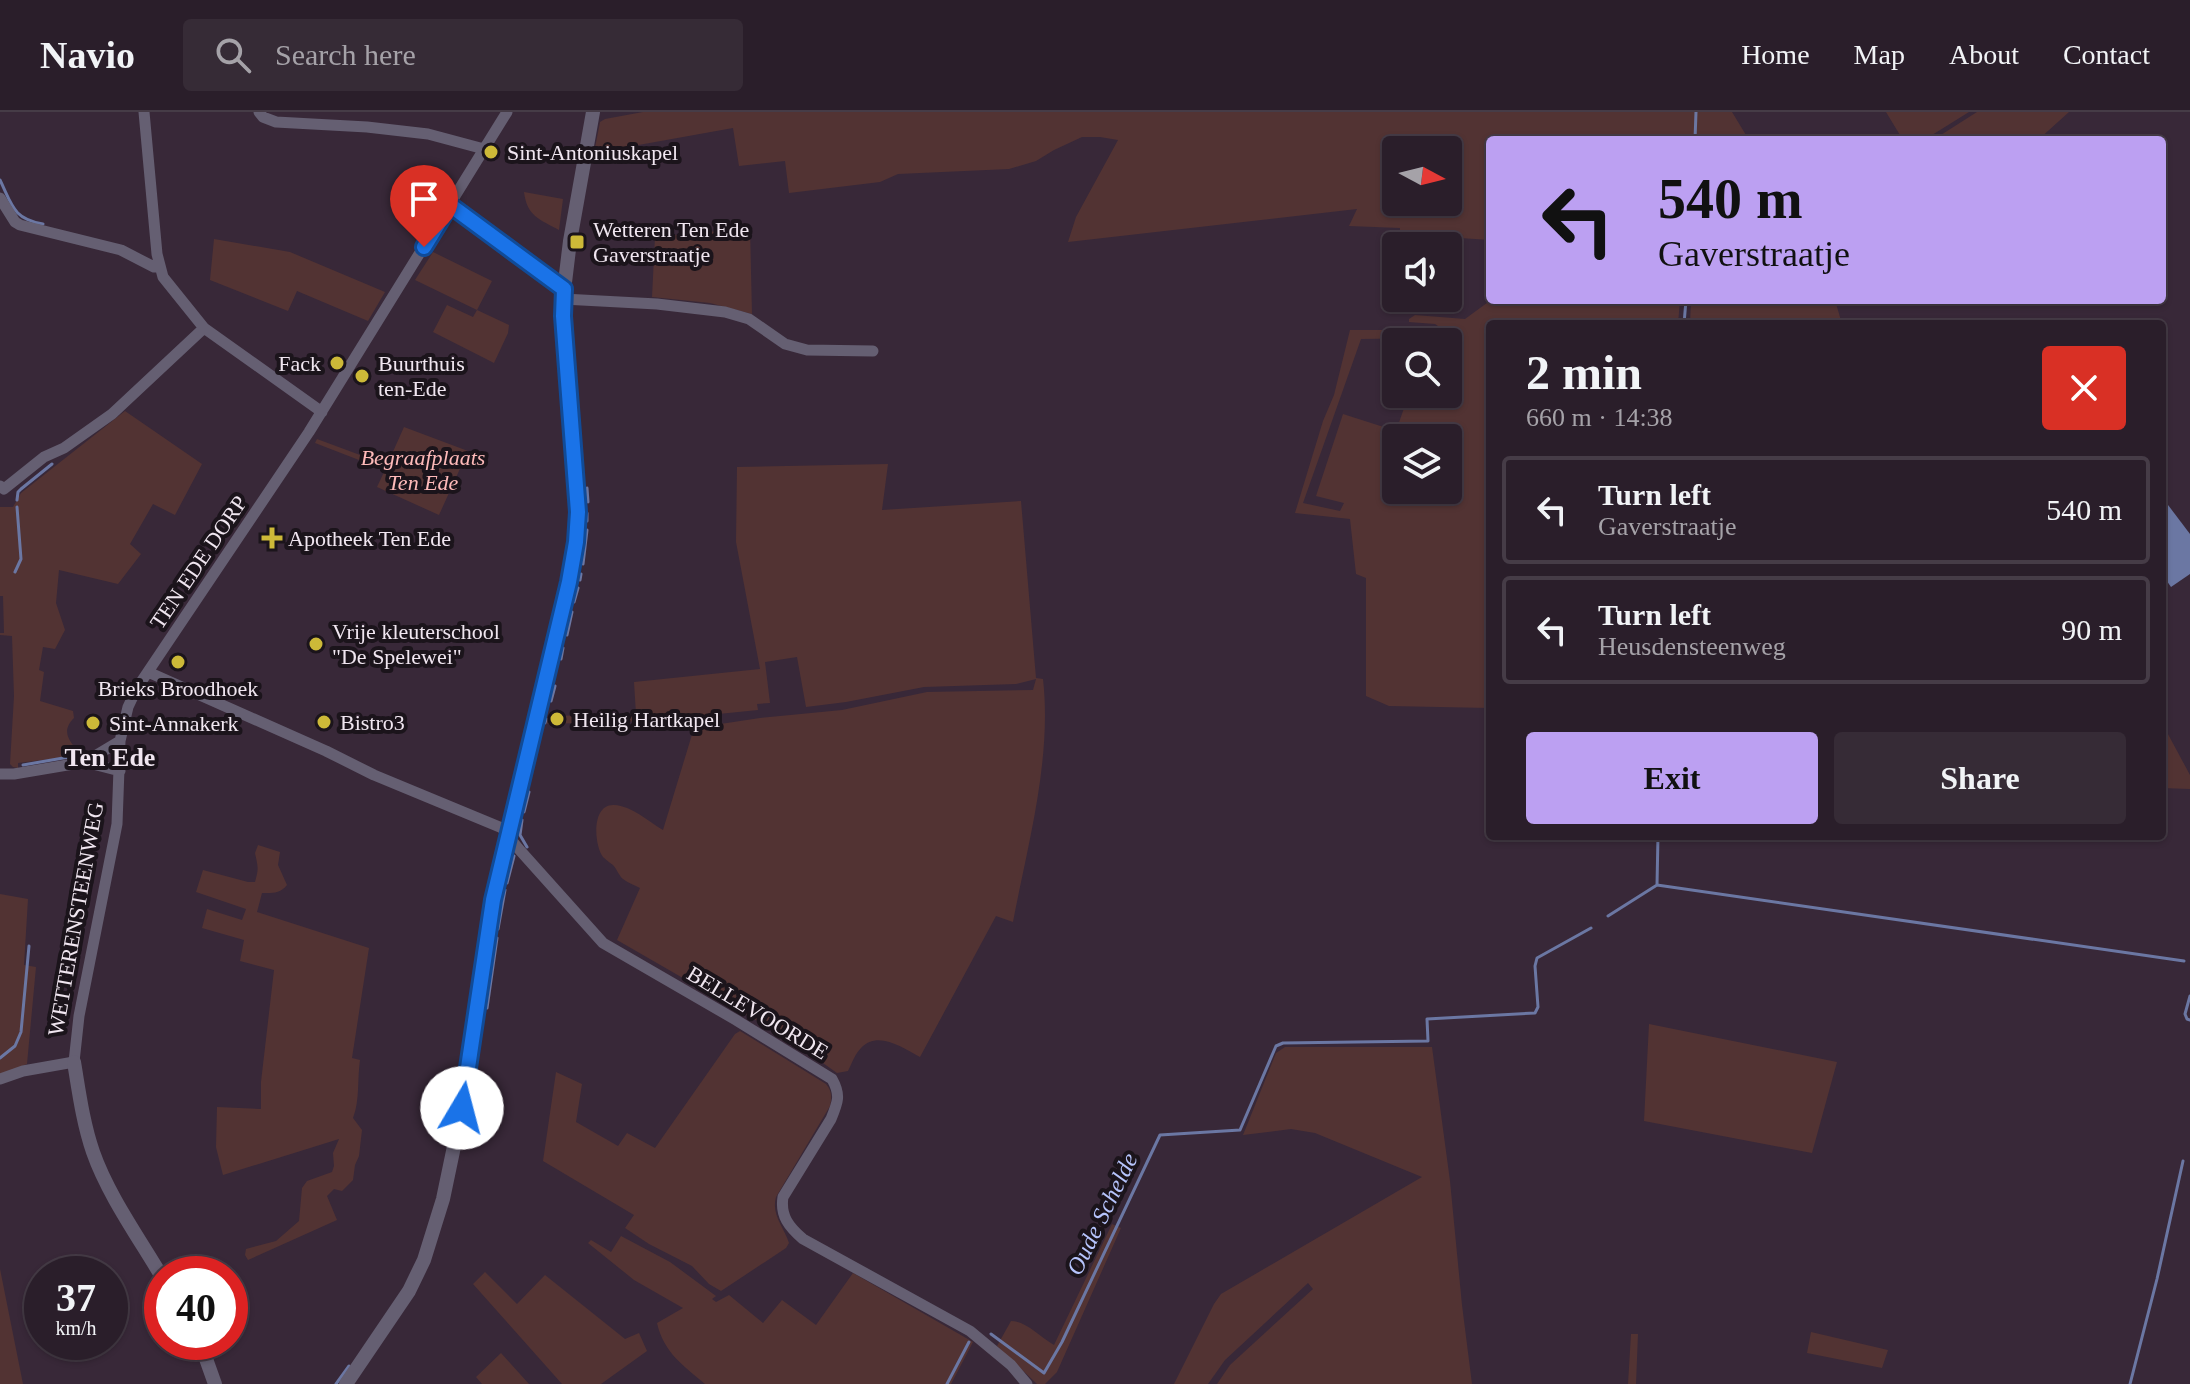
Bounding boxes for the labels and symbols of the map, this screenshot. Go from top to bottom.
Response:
north arrow [1382,136,1462,216]
place label: Sint-Antoniuskapel [507,140,678,165]
marker: Sint-Antoniuskapel [482,143,500,161]
pin [390,165,458,247]
place label: Wetteren Ten Ede Gaverstraatje [593,217,749,267]
marker: Wetteren Ten Ede Gaverstraatje [568,233,586,251]
place label: Fack [278,351,321,376]
place label: Buurthuis ten-Ede [378,351,465,401]
marker: Fack [328,354,346,372]
marker: Buurthuis ten-Ede [353,367,371,385]
park label: Begraafplaats Ten Ede [361,445,485,495]
street label: TEN EDE DORP [145,491,252,634]
place label: Apotheek Ten Ede [288,526,451,551]
marker: Apotheek Ten Ede [263,529,281,547]
place label: Vrije kleuterschool "De Spelewei" [332,619,500,669]
marker: Vrije kleuterschool "De Spelewei" [307,635,325,653]
marker: Brieks Broodhoek [169,653,187,671]
place label: Brieks Broodhoek [98,676,258,701]
place label: Heilig Hartkapel [573,707,720,732]
place label: Bistro3 [340,710,405,735]
marker: Heilig Hartkapel [548,710,566,728]
place label: Sint-Annakerk [109,711,239,736]
marker: Bistro3 [315,713,333,731]
marker: Sint-Annakerk [84,714,102,732]
district label: Ten Ede [65,743,155,772]
street label: WETTERENSTEENWEG [43,800,108,1038]
street label: BELLEVOORDE [683,960,833,1064]
position arrow [420,1066,504,1150]
water label: Oude Schelde [1061,1148,1143,1279]
speed limit sign: 40 [144,1256,248,1360]

